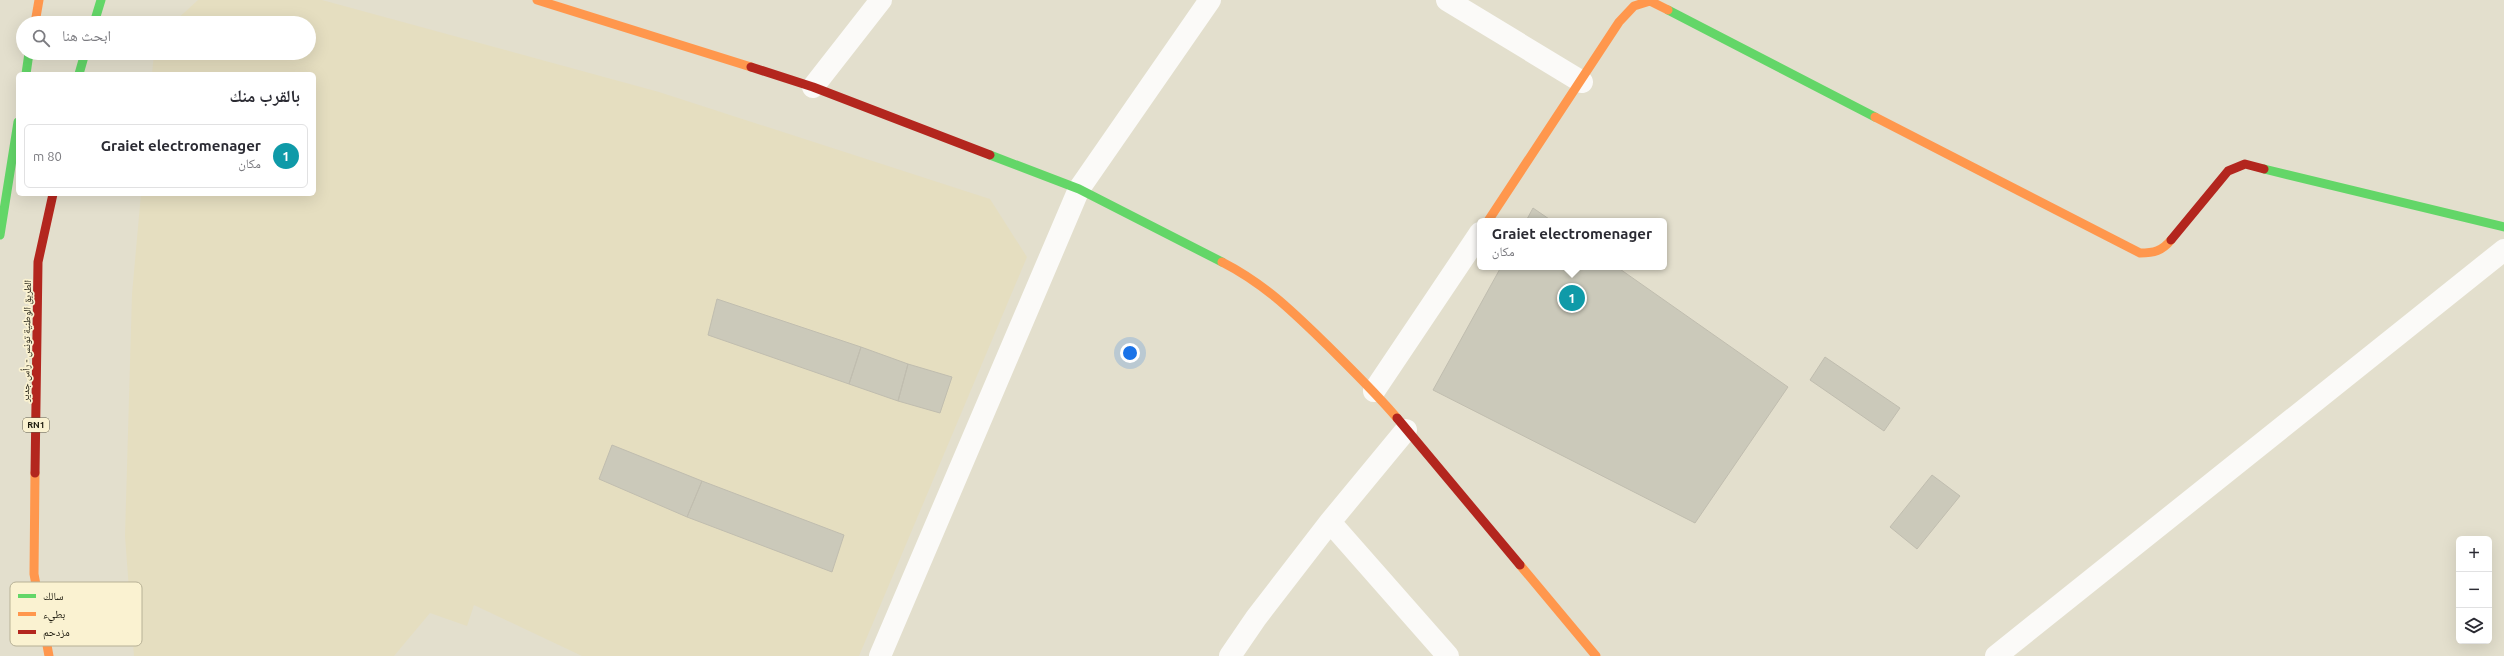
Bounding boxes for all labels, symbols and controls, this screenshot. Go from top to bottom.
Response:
search box [16,16,316,60]
icon: search [30,27,52,49]
text: ابحث هنا [62,27,111,44]
text: بالقرب منك [230,86,300,105]
text: Graiet electromenager [101,137,261,154]
text: 80 m [33,149,62,163]
text: 1 [282,149,290,163]
text: مكان [238,156,261,170]
popup [1477,218,1667,270]
text: Graiet electromenager [1492,225,1652,242]
text: مكان [1492,244,1515,258]
street label: الطريق الوطنية تونس - رأس جدير [19,280,34,403]
pin: 1 [1559,283,1585,313]
your location [1120,343,1140,363]
road number: RN1 [23,418,49,432]
map controls [2456,536,2492,644]
button: + [2456,536,2492,572]
button: − [2456,572,2492,608]
legend [10,582,142,646]
text: سالك [43,590,63,602]
text: بطيء [43,608,65,623]
button: layers [2456,608,2492,644]
text: مزدحم [43,626,70,640]

